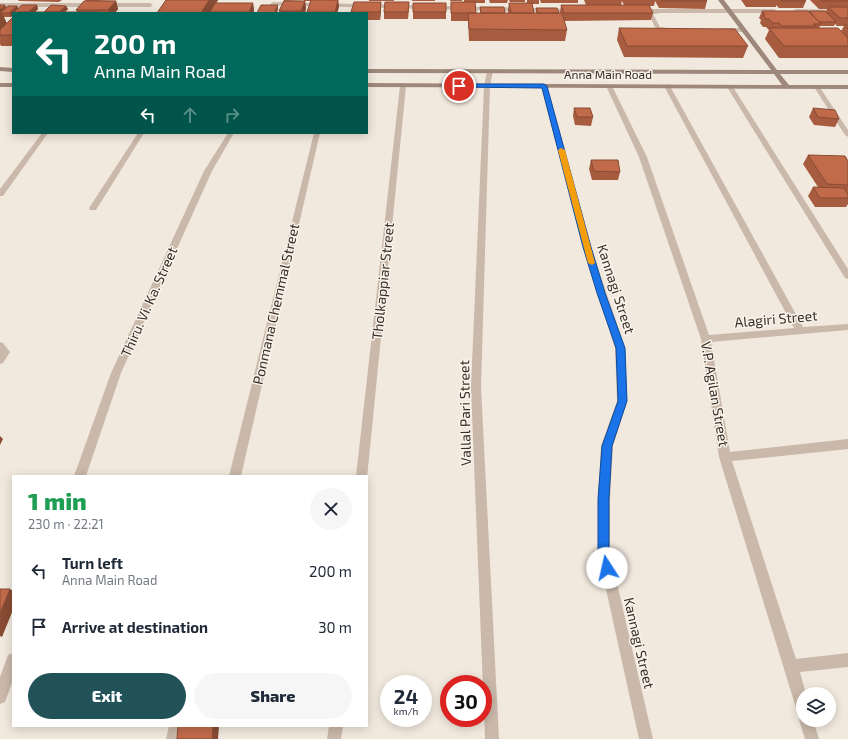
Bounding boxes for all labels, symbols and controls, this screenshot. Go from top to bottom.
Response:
text: 200 m [94,26,176,60]
icon: left [28,28,80,80]
text: Anna Main Road [94,60,226,82]
street label: Anna Main Road [564,67,652,81]
pin [442,69,476,103]
icon: arrive [448,75,470,97]
icon: left [137,104,159,126]
icon: ahead [179,104,201,126]
icon: right [221,104,243,126]
street label: Tholkappiar Street [368,221,397,340]
street label: Ponmana Chemmal Street [249,222,302,386]
street label: Kannagi Street [594,242,639,336]
street label: Thiru. Vi. Ka. Street [117,244,180,360]
street label: Alagiri Street [734,306,818,331]
street label: V.P. Agilan Street [698,340,733,448]
street label: Vallal Pari Street [455,360,474,466]
text: 1 min [28,486,87,515]
button: close [310,488,352,530]
text: 230 m · 22:21 [28,516,104,532]
position arrow [586,547,628,589]
text: Turn left [62,554,123,572]
icon: left [28,560,50,582]
text: 200 m [309,562,352,580]
text: Anna Main Road [62,572,157,588]
street label: Kannagi Street [621,596,658,690]
icon: arrive [28,616,50,638]
text: Arrive at destination [62,618,208,636]
text: 30 m [318,618,352,636]
button: Exit [28,673,186,719]
button: Share [194,673,352,719]
speed limit sign: 30 [440,675,492,727]
text: 24 [394,684,418,708]
map controls [796,687,836,727]
button: layers [796,687,836,727]
text: km/h [394,705,418,717]

